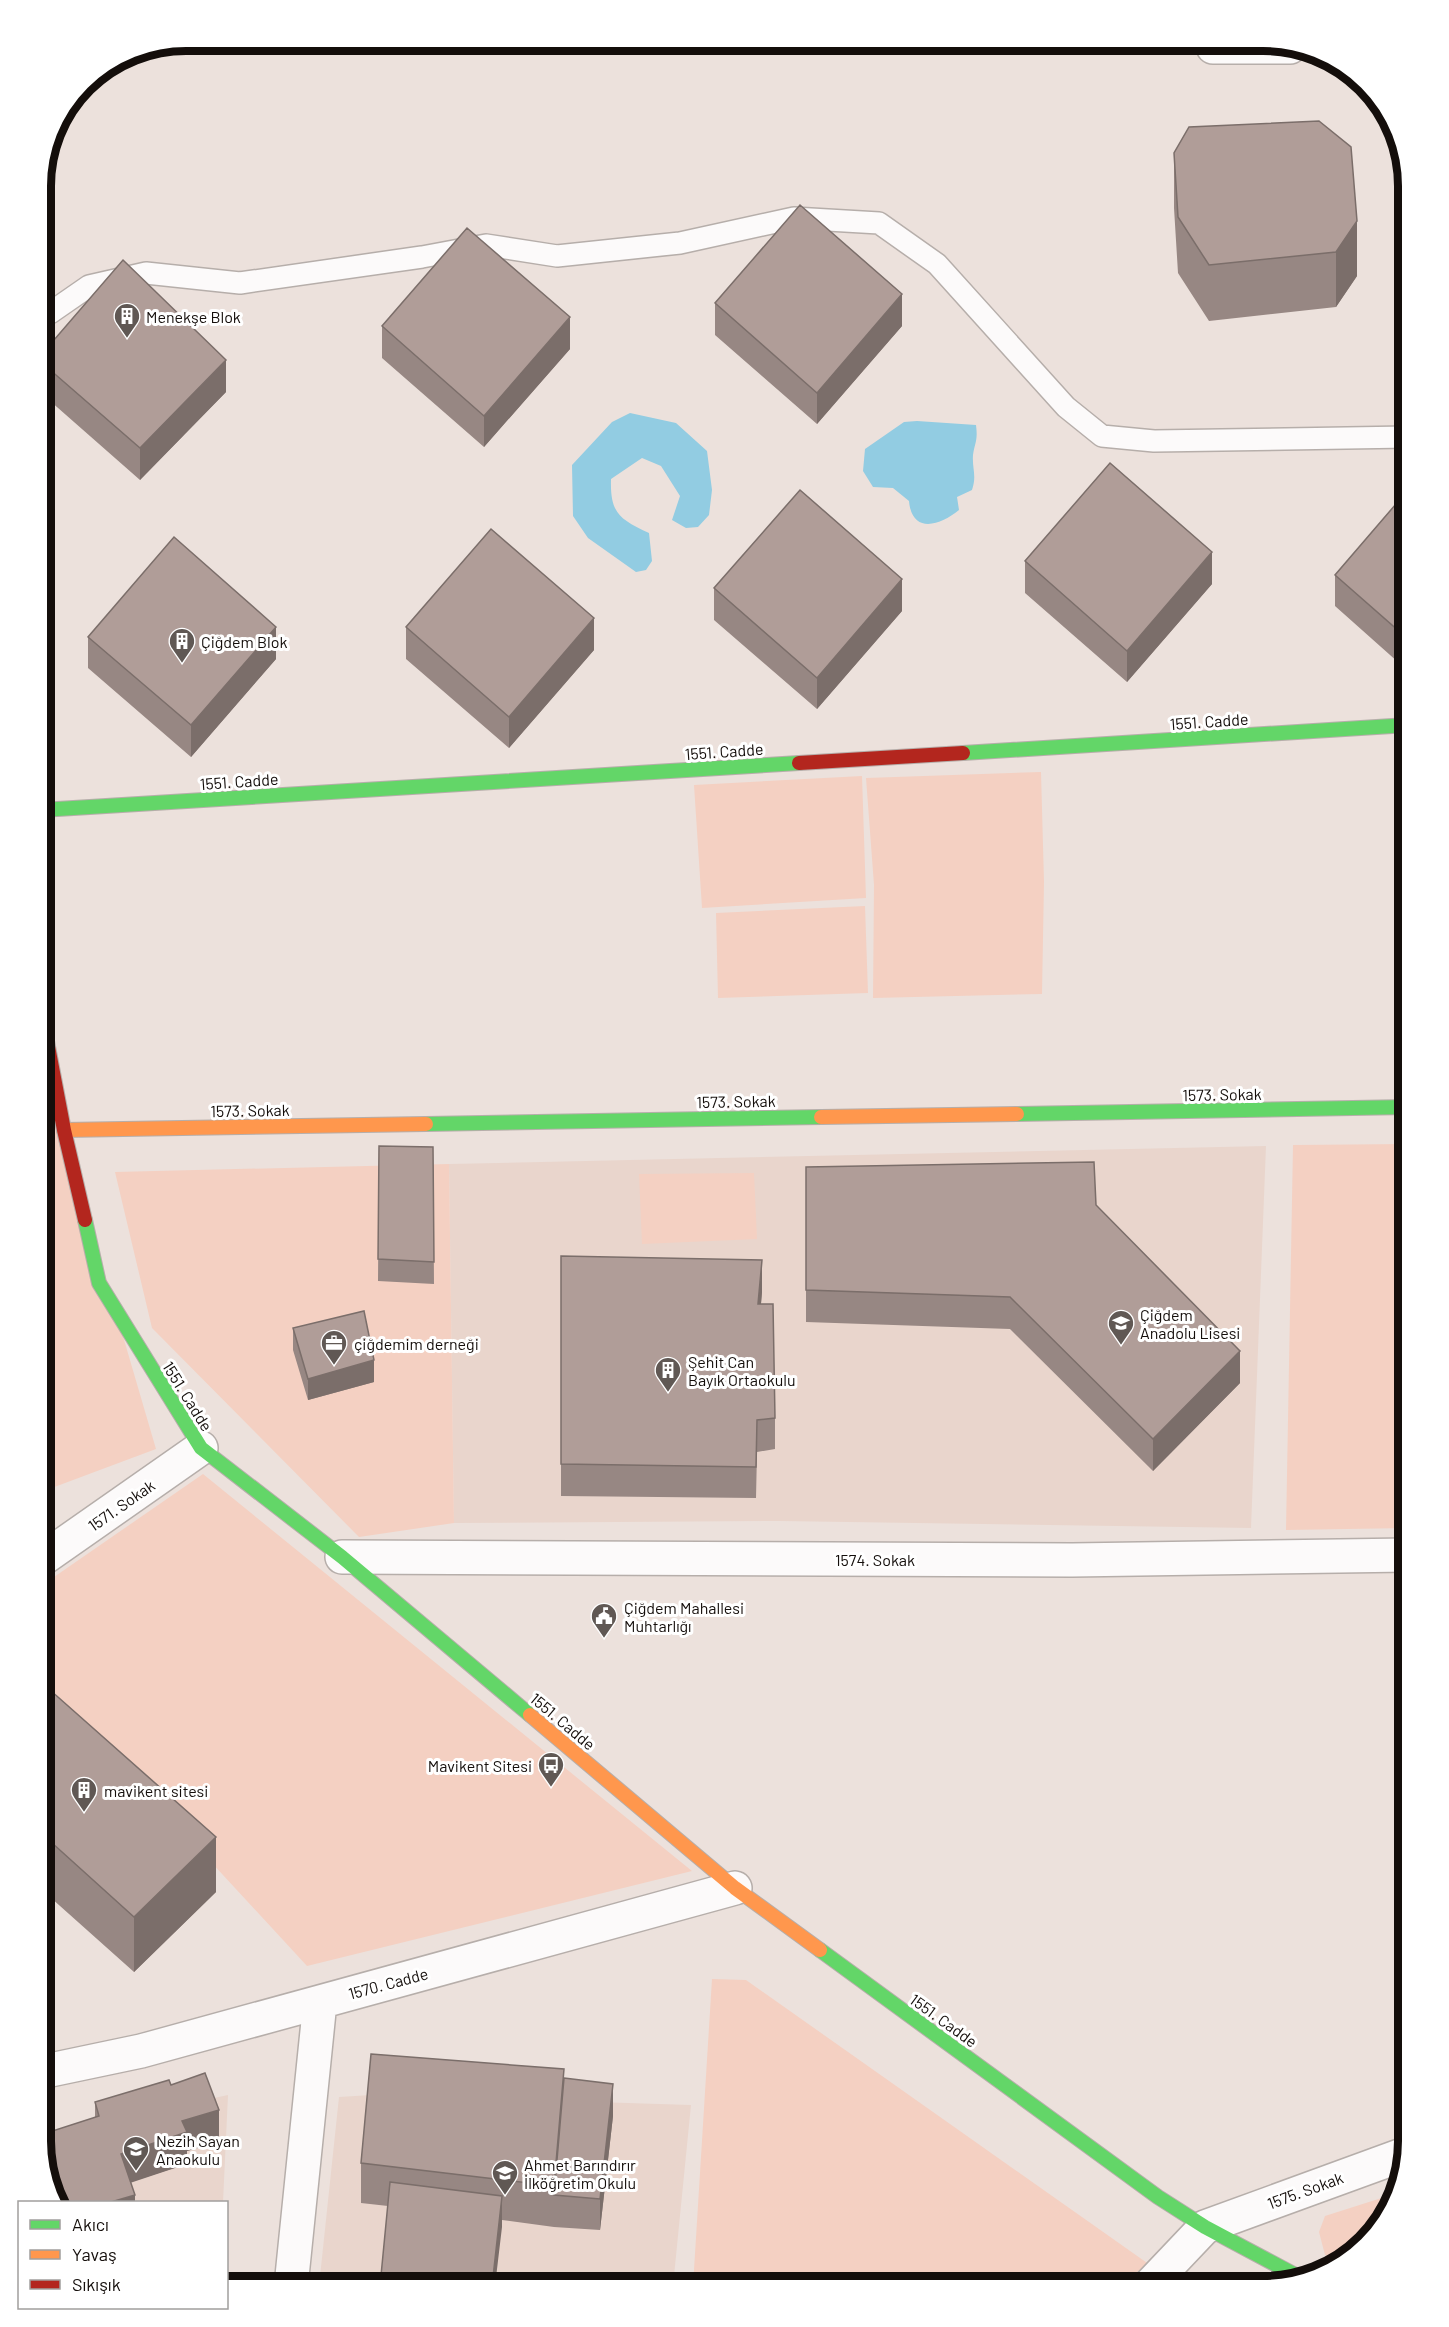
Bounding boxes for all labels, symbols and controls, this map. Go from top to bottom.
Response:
building icon: Menekşe Blok [112,301,142,339]
place label: Menekşe Blok [146,307,241,326]
building icon: Çiğdem Blok [167,626,197,664]
place label: Çiğdem Blok [201,632,288,651]
street label: 1551. Cadde [1169,709,1249,733]
street label: 1551. Cadde [684,739,764,763]
street label: 1551. Cadde [199,769,279,793]
street label: 1573. Sokak [1182,1084,1262,1104]
street label: 1573. Sokak [696,1091,776,1111]
street label: 1573. Sokak [210,1100,290,1120]
place label: Çiğdem Anadolu Lisesi [1140,1305,1240,1342]
school or university icon: Çiğdem Anadolu Lisesi [1106,1308,1136,1346]
office icon: çiğdemim derneği [319,1328,349,1366]
place label: çiğdemim derneği [354,1334,479,1353]
place label: Şehit Can Bayık Ortaokulu [688,1352,796,1389]
building icon: Şehit Can Bayık Ortaokulu [653,1355,683,1393]
street label: 1551. Cadde [159,1358,217,1434]
street label: 1571. Sokak [84,1475,158,1535]
street label: 1574. Sokak [835,1550,915,1569]
place label: Çiğdem Mahallesi Muhtarlığı [624,1598,744,1635]
public building icon: Çiğdem Mahallesi Muhtarlığı [589,1601,619,1639]
street label: 1551. Cadde [527,1688,599,1754]
bus stop icon: Mavikent Sitesi [536,1750,566,1788]
place label: Mavikent Sitesi [428,1756,532,1775]
building icon: mavikent sitesi [69,1775,99,1813]
place label: mavikent sitesi [104,1781,208,1800]
street label: 1570. Cadde [346,1963,430,2003]
street label: 1551. Cadde [907,1989,981,2051]
place label: Nezih Sayan Anaokulu [156,2131,240,2168]
school or university icon: Nezih Sayan Anaokulu [121,2134,151,2172]
place label: Ahmet Barındırır İlköğretim Okulu [524,2155,636,2192]
school or university icon: Ahmet Barındırır İlköğretim Okulu [490,2158,520,2196]
street label: 1575. Sokak [1264,2167,1346,2213]
legend [18,2201,228,2309]
text: Akıcı [72,2213,109,2235]
text: Yavaş [72,2243,117,2265]
text: Sıkışık [72,2273,121,2295]

